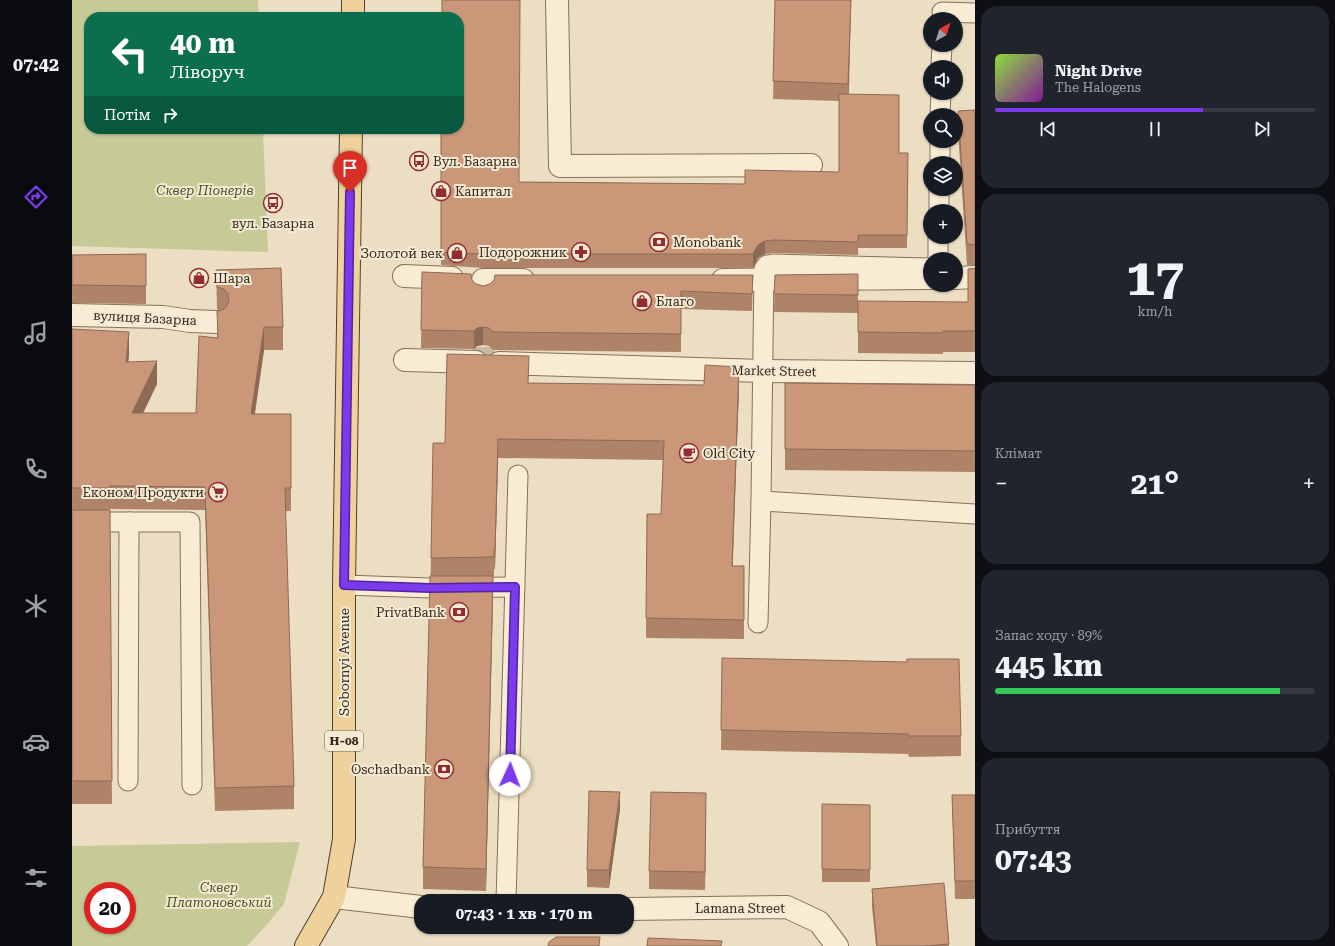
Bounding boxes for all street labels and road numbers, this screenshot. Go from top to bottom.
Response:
street label: вулиця Базарна [93,308,197,328]
street label: Market Street [731,363,817,379]
street label: Sobornyi Avenue [337,608,352,716]
road number: Н-08 [325,731,363,751]
street label: Lamana Street [695,901,785,916]

